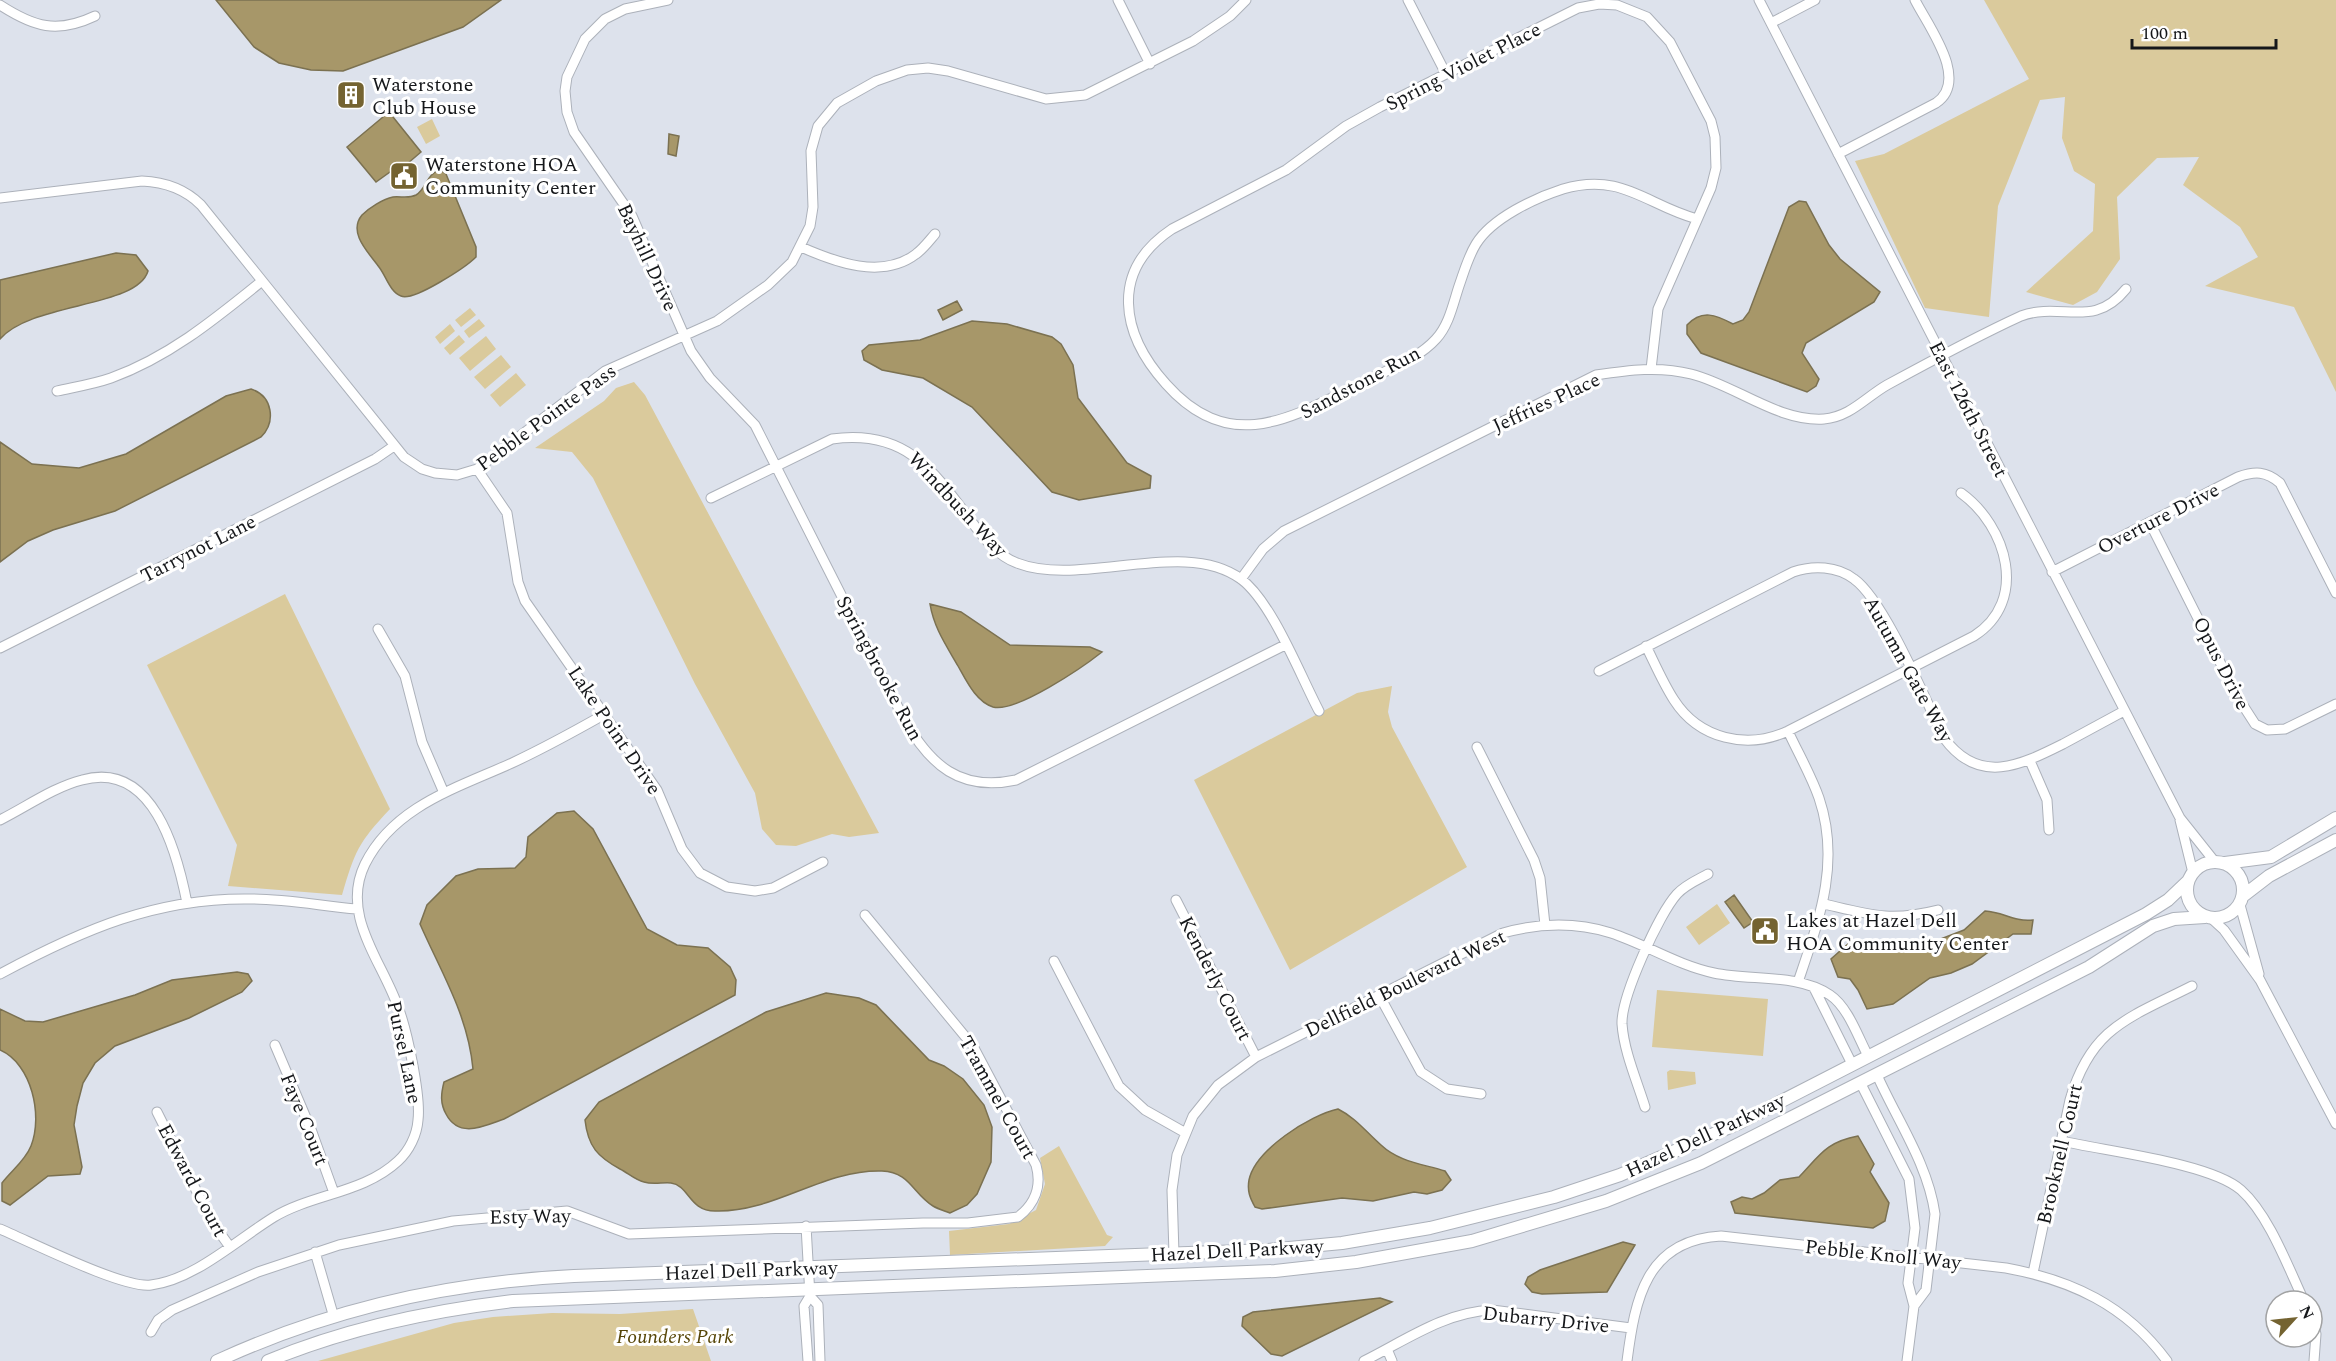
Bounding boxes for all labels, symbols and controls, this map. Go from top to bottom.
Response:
scale bar [2132,12,2276,50]
street label: Spring Violet Place [1381,15,1546,119]
text: 100 m [2141,20,2188,47]
place label: Waterstone Club House [372,70,476,123]
building icon: Waterstone Club House [335,79,367,111]
place label: Waterstone HOA Community Center [425,150,596,203]
public building icon: Waterstone HOA Community Center [388,160,420,192]
street label: Bayhill Drive [609,199,685,316]
street label: East 126th Street [1921,336,2015,483]
street label: Sandstone Run [1295,339,1426,427]
street label: Pebble Pointe Pass [470,357,623,479]
street label: Jeffries Place [1488,365,1605,441]
street label: Windbush Way [900,445,1015,565]
street label: Overture Drive [2092,475,2225,563]
street label: Tarrynot Lane [135,507,261,591]
street label: Springbrooke Run [828,590,930,747]
street label: Autumn Gate Way [1855,591,1962,749]
street label: Opus Drive [2185,612,2257,715]
street label: Lake Point Drive [560,660,669,801]
place label: Lakes at Hazel Dell HOA Community Center [1786,906,2009,959]
street label: Kenderly Court [1171,911,1259,1046]
public building icon: Lakes at Hazel Dell HOA Community Center [1749,915,1781,947]
street label: Dellfield Boulevard West [1300,922,1511,1046]
street label: Pursel Lane [378,998,430,1107]
street label: Trammel Court [951,1030,1044,1165]
street label: Faye Court [272,1069,336,1170]
street label: Brooknell Court [2029,1081,2091,1228]
street label: Hazel Dell Parkway [1621,1085,1792,1186]
street label: Edward Court [150,1118,235,1243]
street label: Esty Way [489,1201,572,1233]
street label: Hazel Dell Parkway [1150,1231,1326,1271]
street label: Pebble Knoll Way [1803,1232,1964,1278]
street label: Hazel Dell Parkway [664,1253,840,1289]
north arrow [2264,1289,2324,1349]
street label: Dubarry Drive [1481,1298,1611,1342]
text: N [2293,1301,2320,1324]
park label: Founders Park [616,1322,734,1352]

